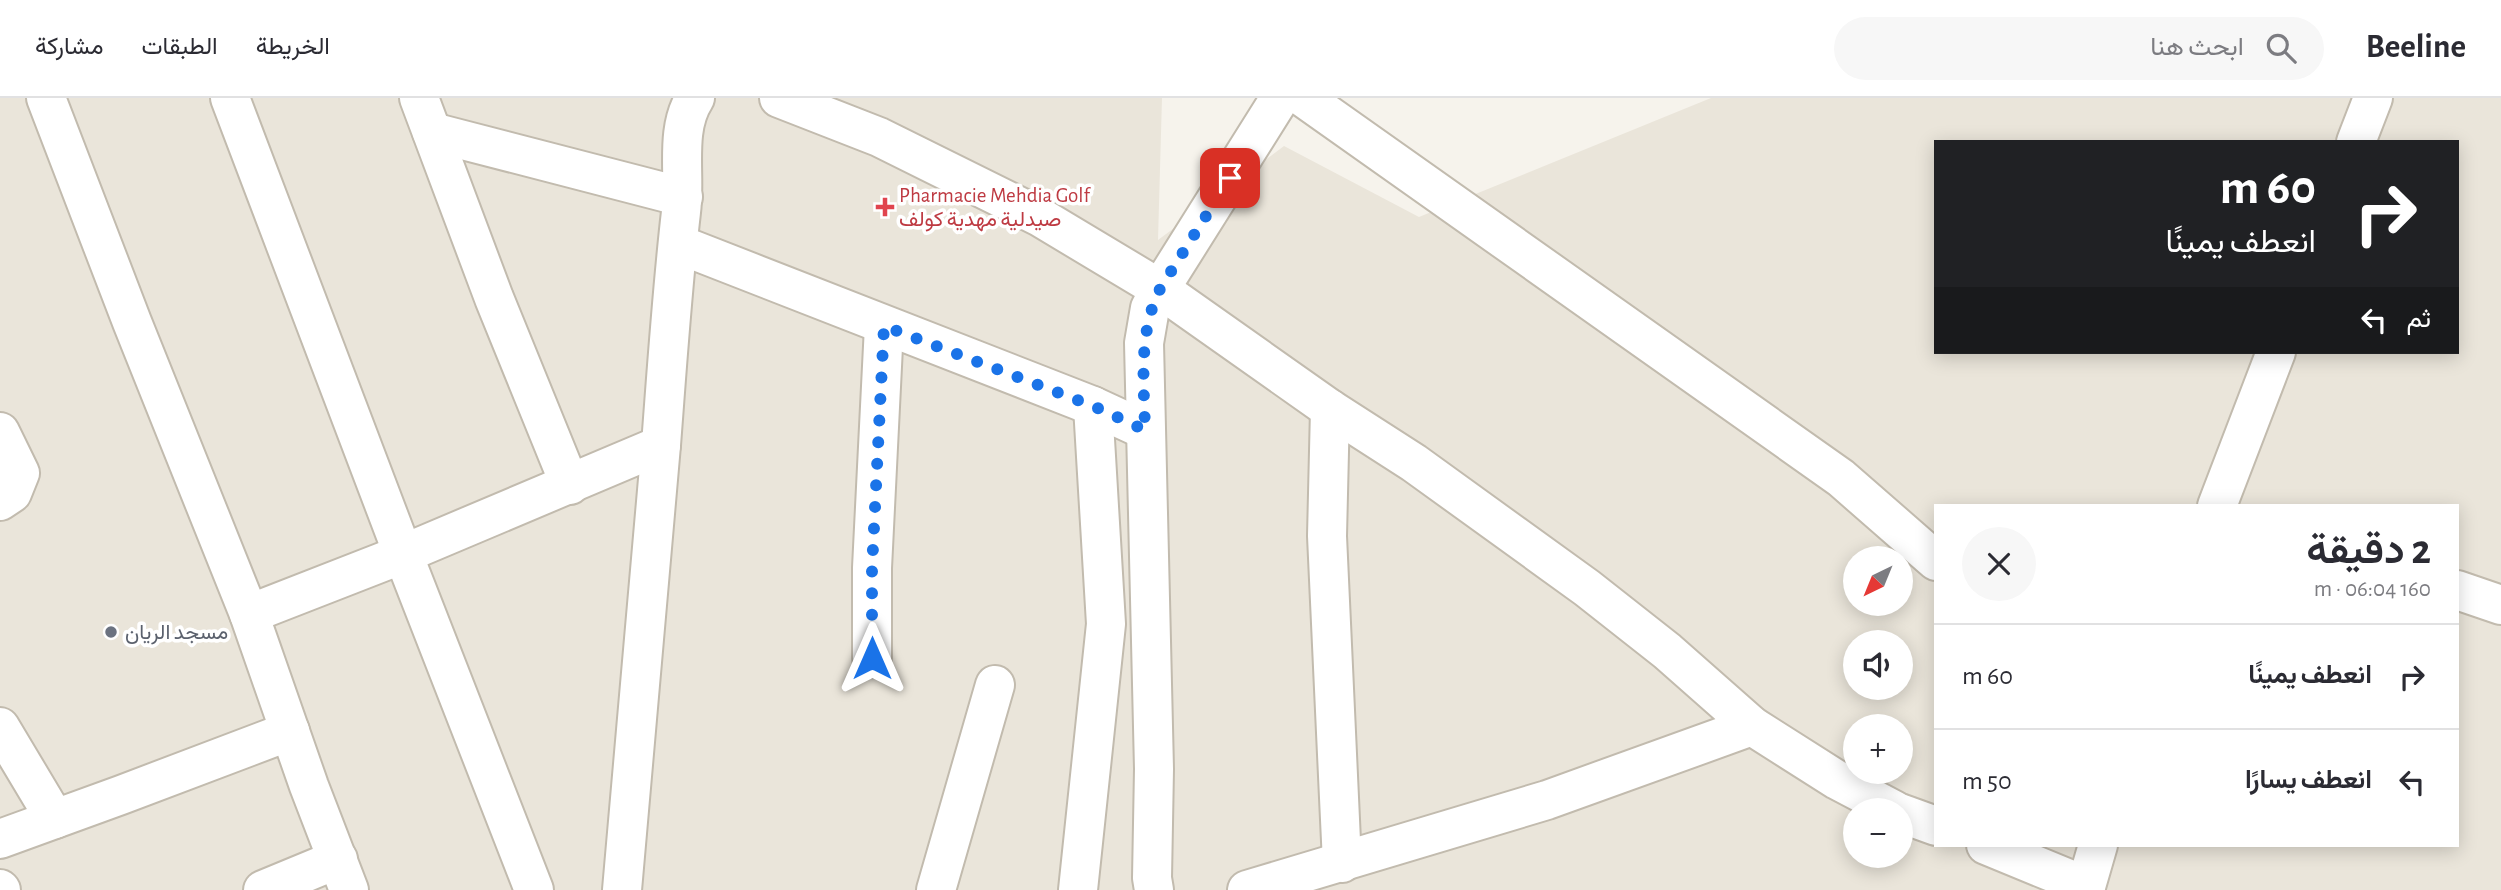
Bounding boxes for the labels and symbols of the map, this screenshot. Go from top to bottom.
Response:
pin [1200,148,1260,208]
place label: Pharmacie Mehdia Golf صيدلية مهدية كولف [899,185,1091,232]
marker: Pharmacie Mehdia Golf صيدلية مهدية كولف [877,199,893,215]
north arrow [1843,546,1913,616]
position arrow [835,621,909,695]
place label: مسجد الريان [125,622,228,645]
marker: مسجد الريان [103,624,119,640]

